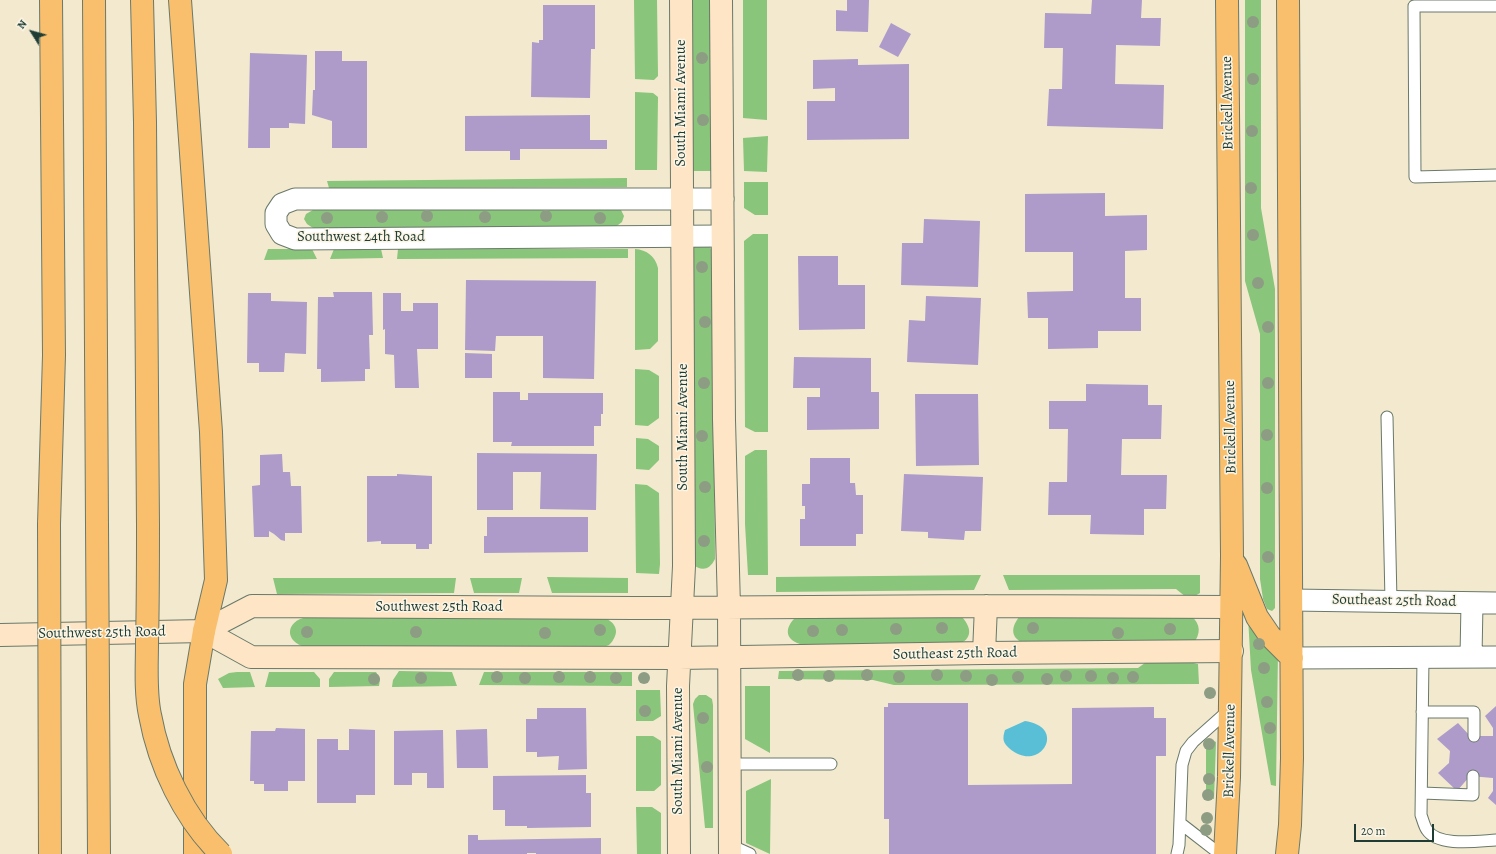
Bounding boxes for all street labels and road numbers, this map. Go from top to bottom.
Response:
street label: South Miami Avenue [672,39,690,167]
street label: Brickell Avenue [1218,56,1238,150]
street label: Southwest 24th Road [297,228,425,246]
street label: South Miami Avenue [674,363,692,491]
street label: Brickell Avenue [1221,380,1241,474]
street label: Southeast 25th Road [1332,591,1456,611]
street label: Southwest 25th Road [375,598,503,616]
street label: Southwest 25th Road [38,623,166,643]
street label: Southeast 25th Road [893,644,1017,664]
street label: South Miami Avenue [669,687,687,815]
street label: Brickell Avenue [1220,704,1240,798]

